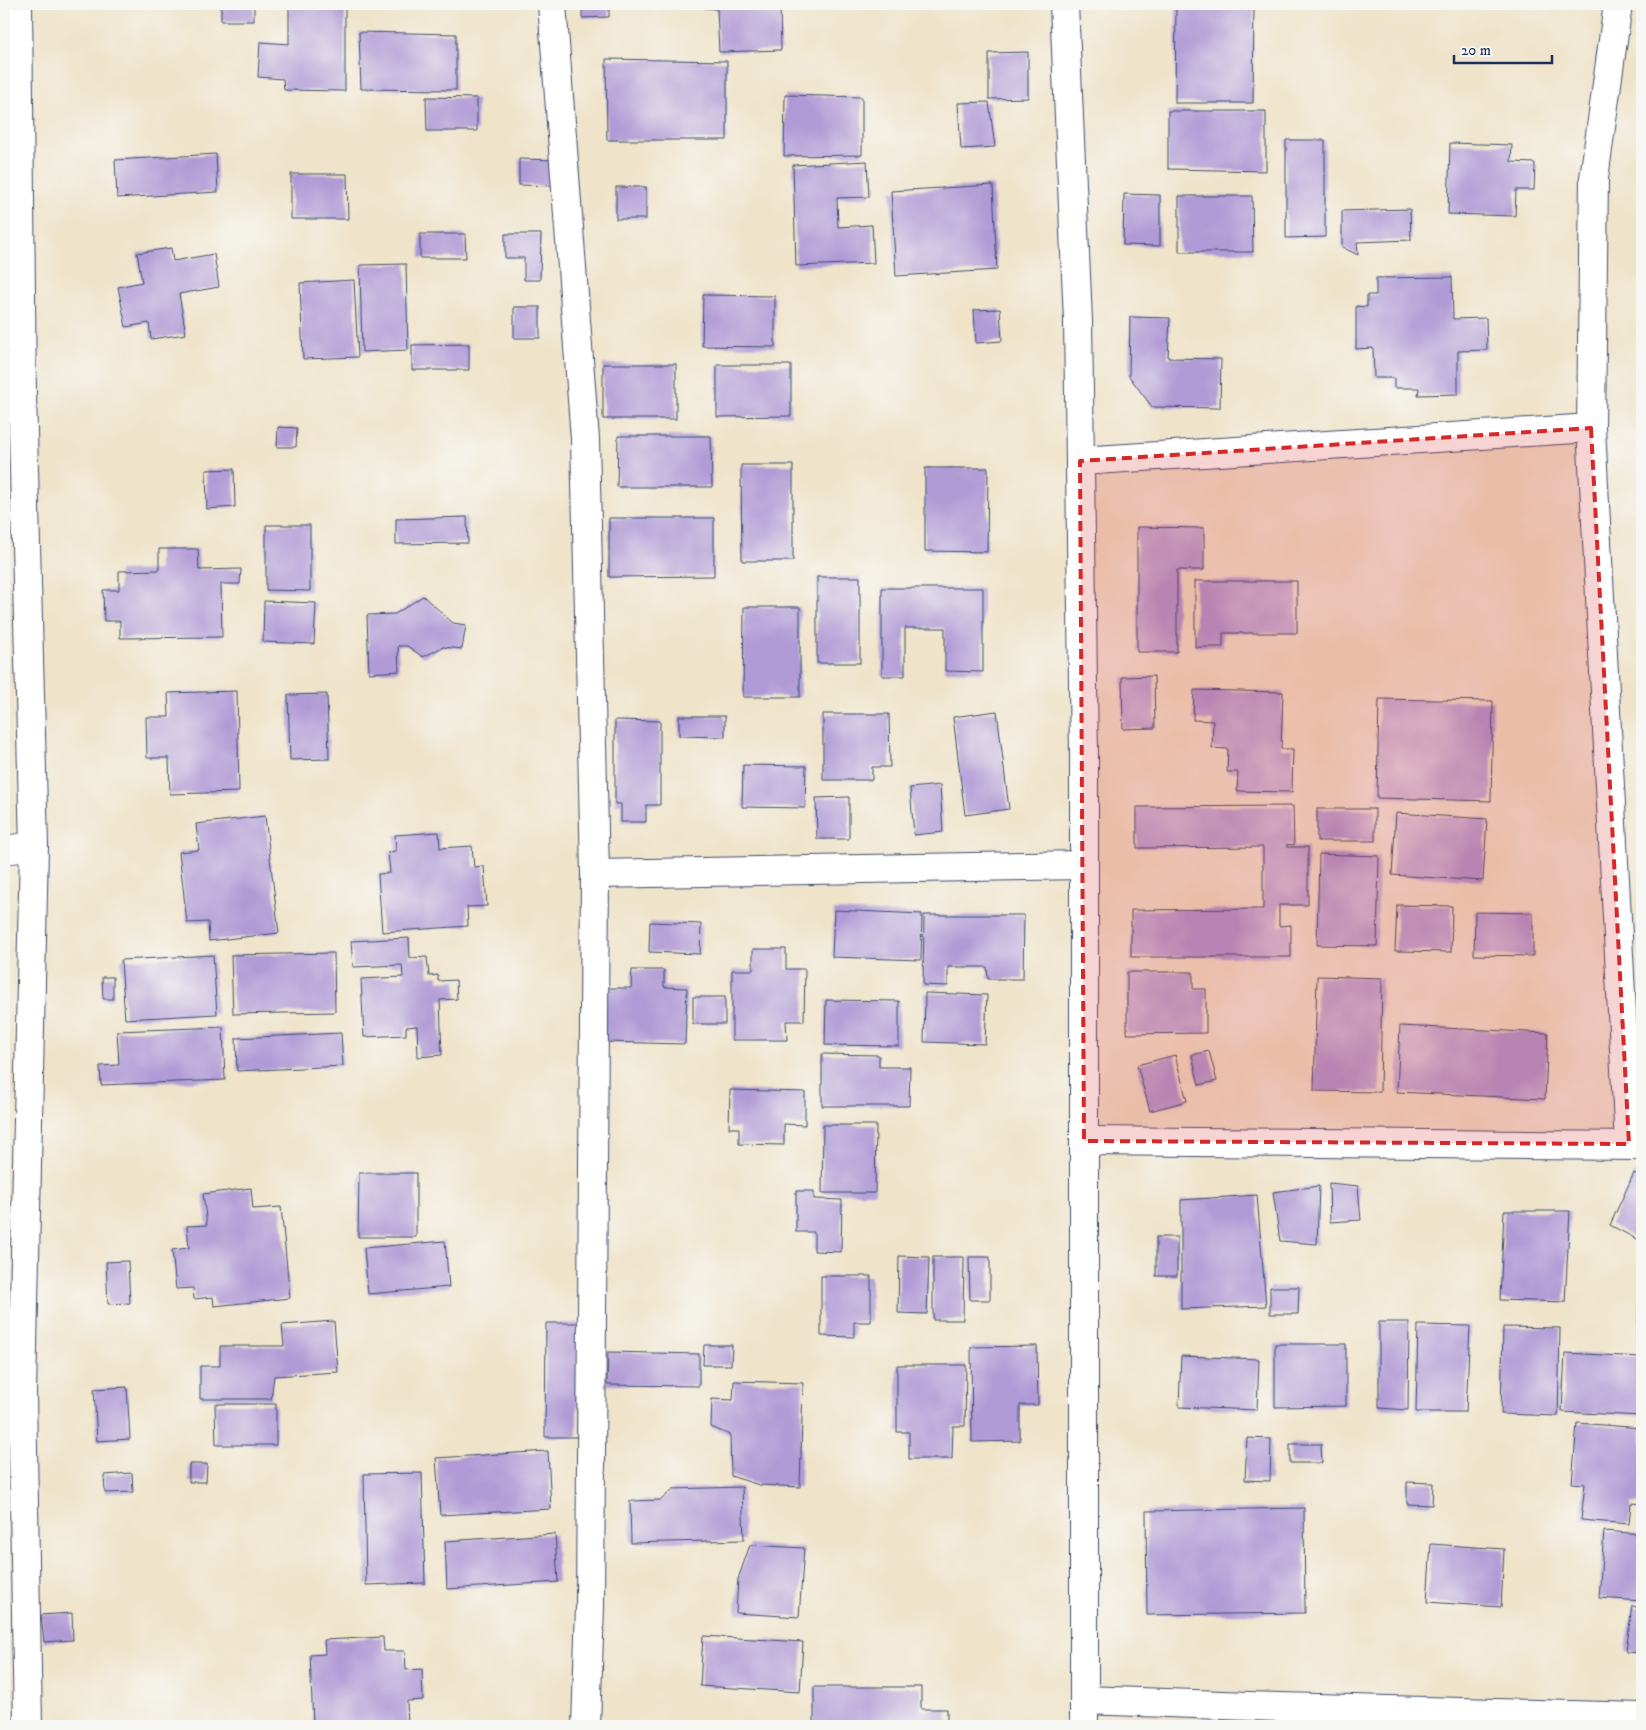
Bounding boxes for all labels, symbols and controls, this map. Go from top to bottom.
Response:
scale bar [1454,32,1551,64]
text: 20 m [1461,41,1491,60]

